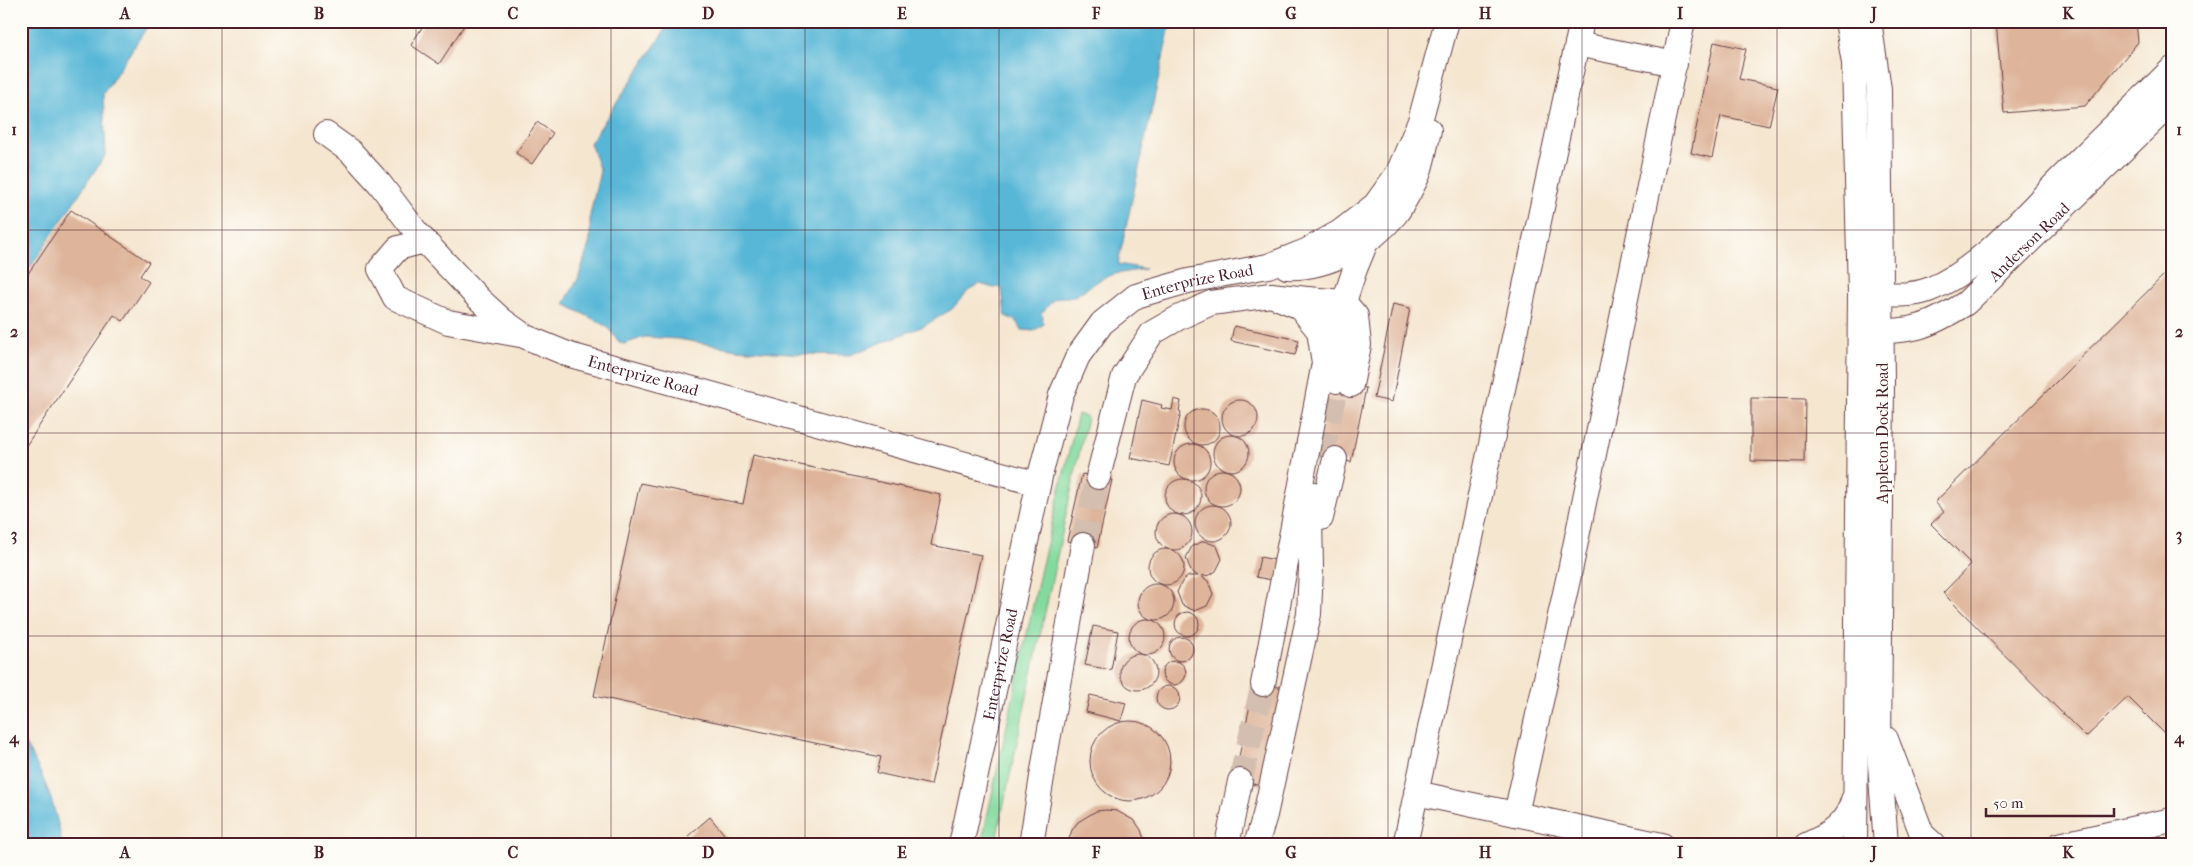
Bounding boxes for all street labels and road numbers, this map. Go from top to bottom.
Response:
street label: Anderson Road [1984,198,2074,286]
street label: Enterprize Road [1139,260,1255,304]
street label: Enterprize Road [586,351,701,400]
street label: Appleton Dock Road [1873,362,1892,504]
street label: Enterprize Road [979,606,1022,722]

